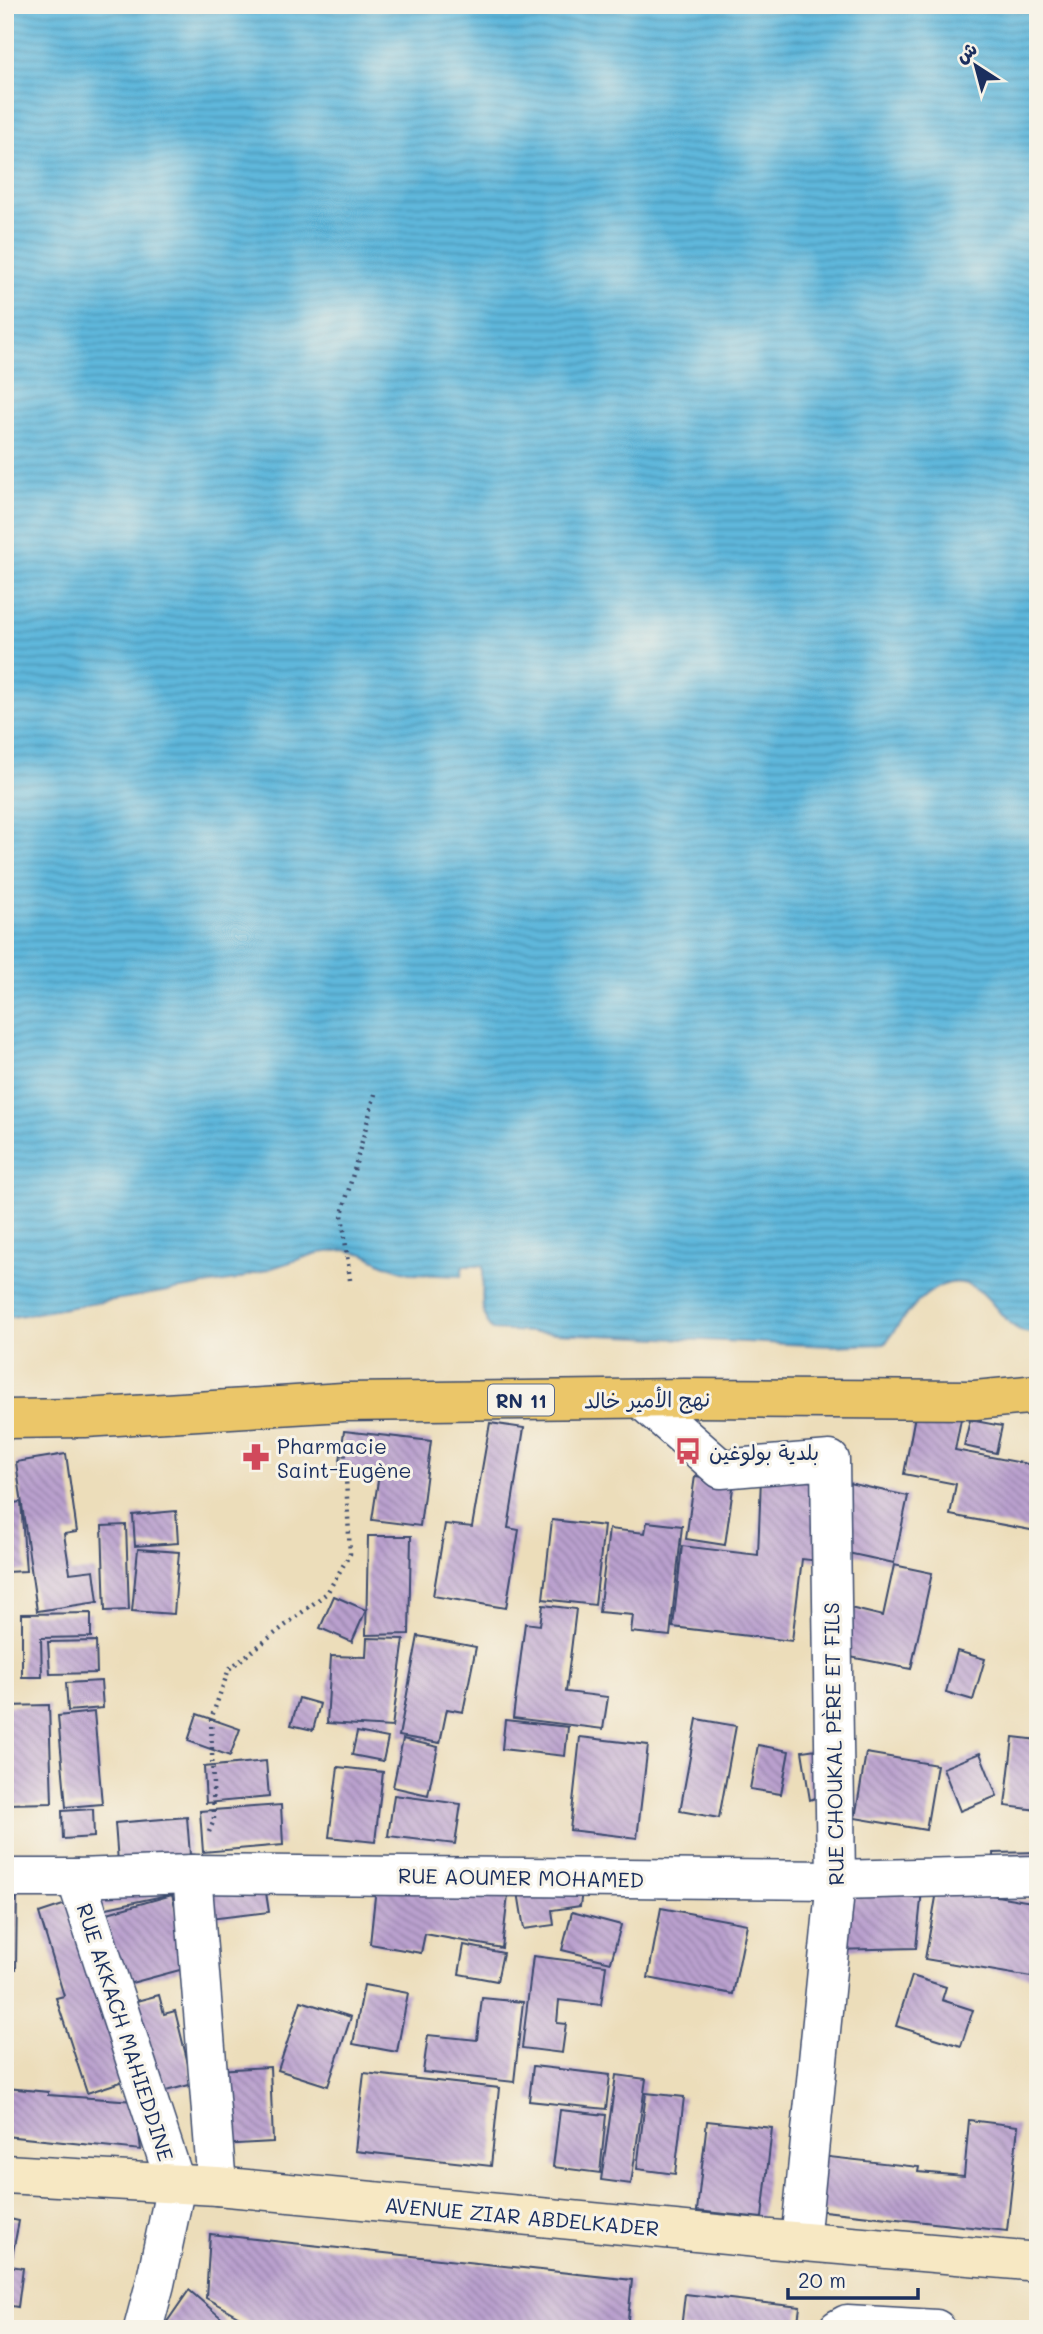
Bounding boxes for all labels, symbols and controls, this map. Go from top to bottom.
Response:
north arrow [942,32,1012,102]
text: ش [950,36,982,68]
road number: RN 11 [488,1384,554,1416]
street label: نهج الأمير خالد [584,1384,710,1416]
place label: Pharmacie Saint-Eugène [277,1432,411,1483]
bus stop icon: بلدية بولوغين [673,1436,703,1466]
place label: بلدية بولوغين [709,1438,819,1466]
pharmacy icon: Pharmacie Saint-Eugène [241,1442,271,1472]
street label: RUE CHOUKAL PÈRE ET FILS [817,1602,849,1886]
street label: RUE AOUMER MOHAMED [398,1861,644,1893]
street label: RUE AKKACH MAHIEDDINE [72,1900,180,2164]
street label: AVENUE ZIAR ABDELKADER [384,2191,660,2241]
scale bar [788,2257,917,2301]
text: 20 m [798,2266,846,2293]

